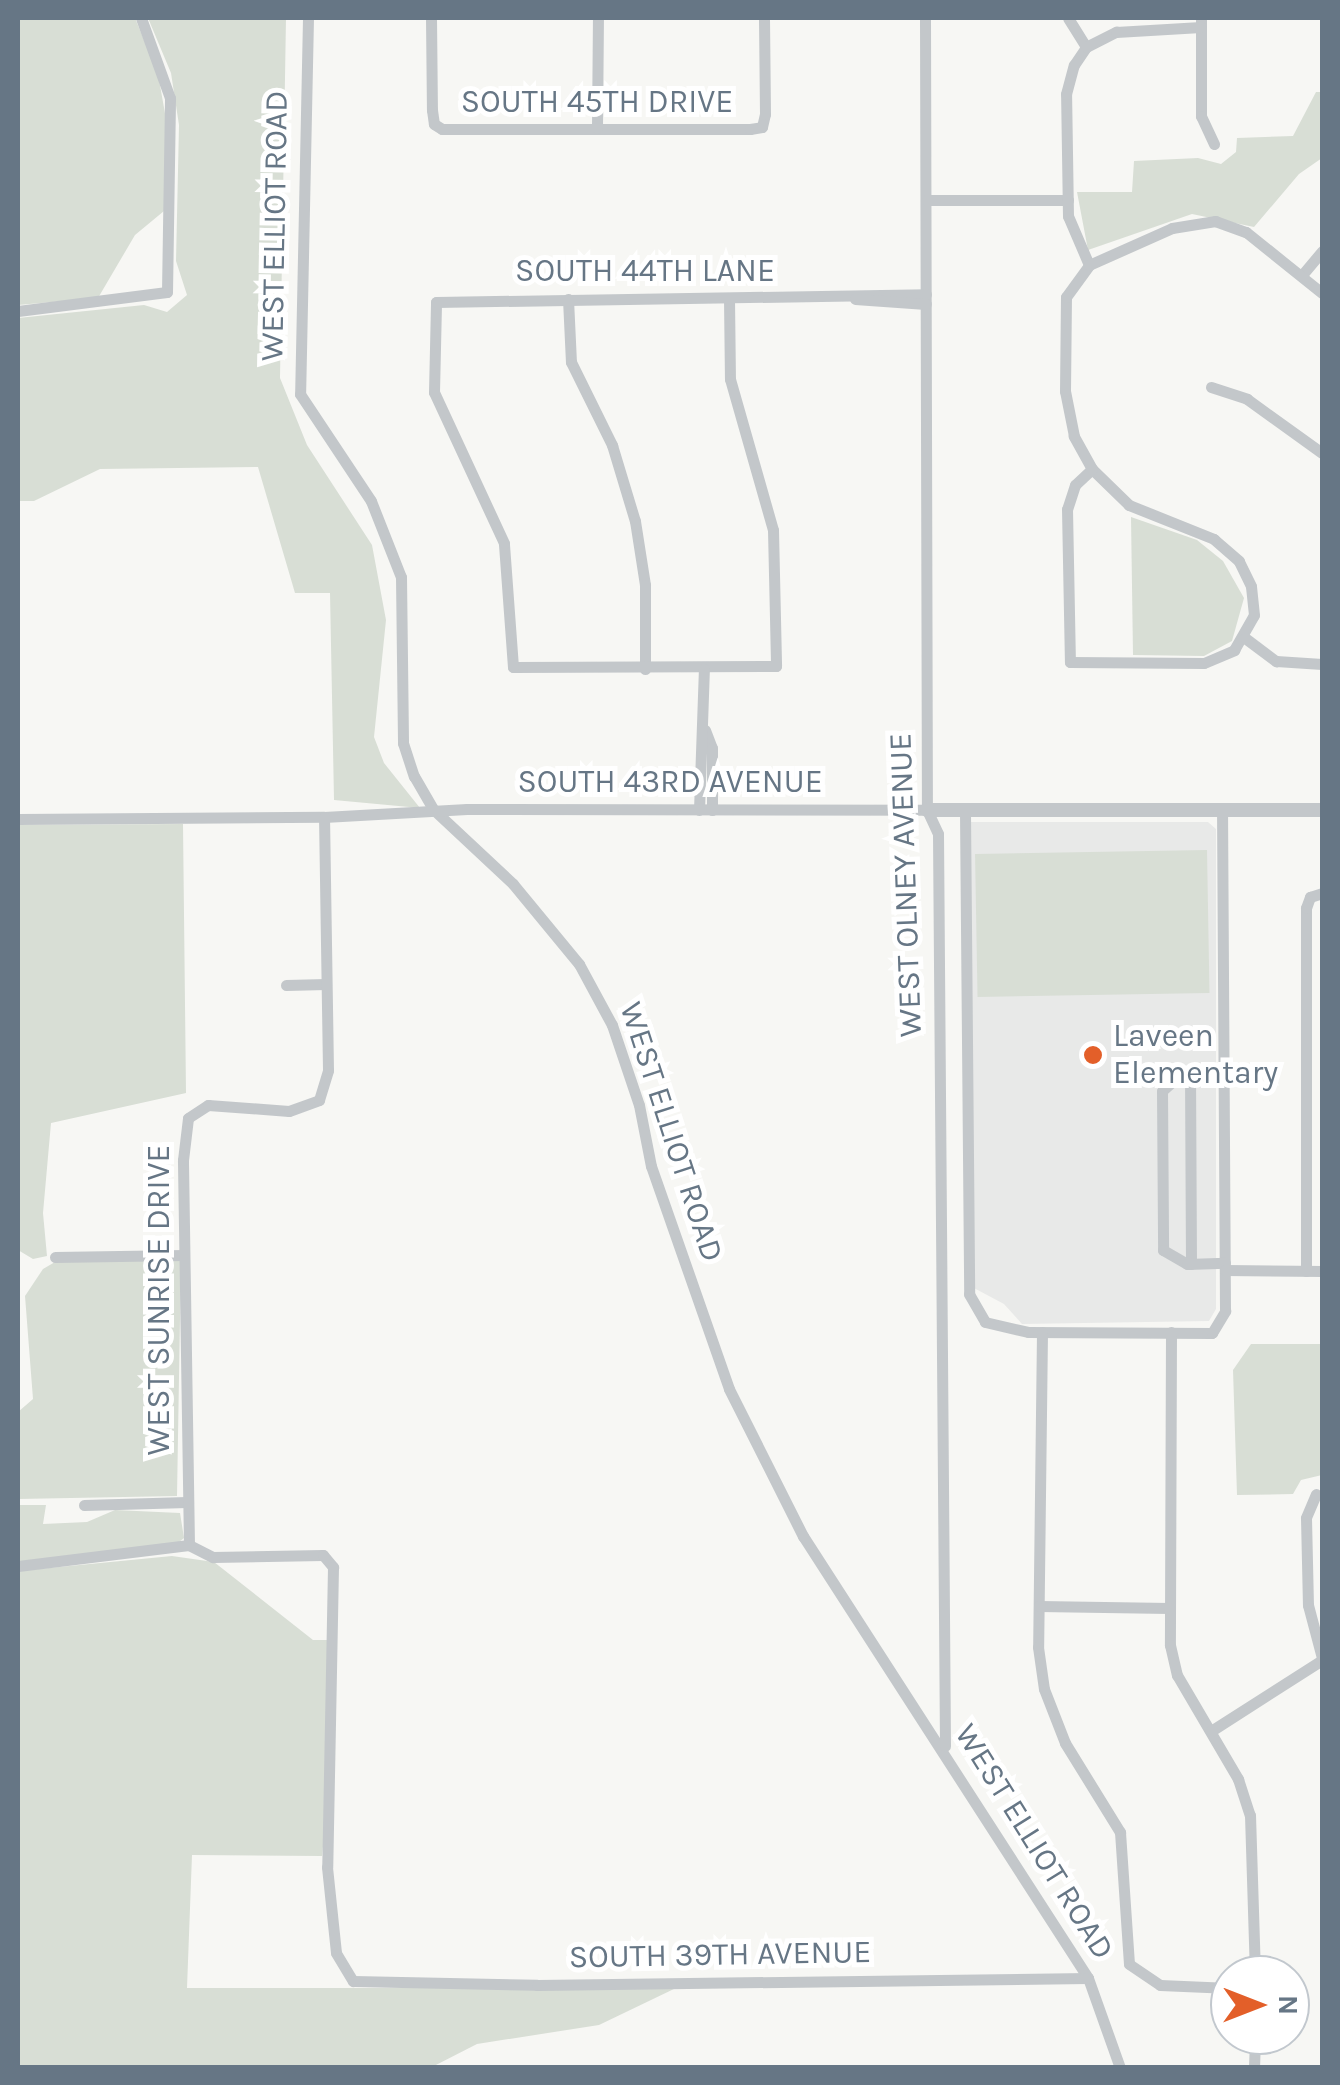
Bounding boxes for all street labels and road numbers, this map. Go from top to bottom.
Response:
street label: SOUTH 45TH DRIVE [461,83,733,121]
street label: WEST ELLIOT ROAD [253,90,297,362]
street label: SOUTH 44TH LANE [515,252,775,290]
street label: WEST OLNEY AVENUE [881,732,931,1038]
street label: SOUTH 43RD AVENUE [517,763,823,801]
street label: WEST ELLIOT ROAD [611,997,731,1267]
street label: WEST SUNRISE DRIVE [140,1145,178,1455]
street label: WEST ELLIOT ROAD [946,1717,1122,1967]
street label: SOUTH 39TH AVENUE [568,1933,872,1977]

